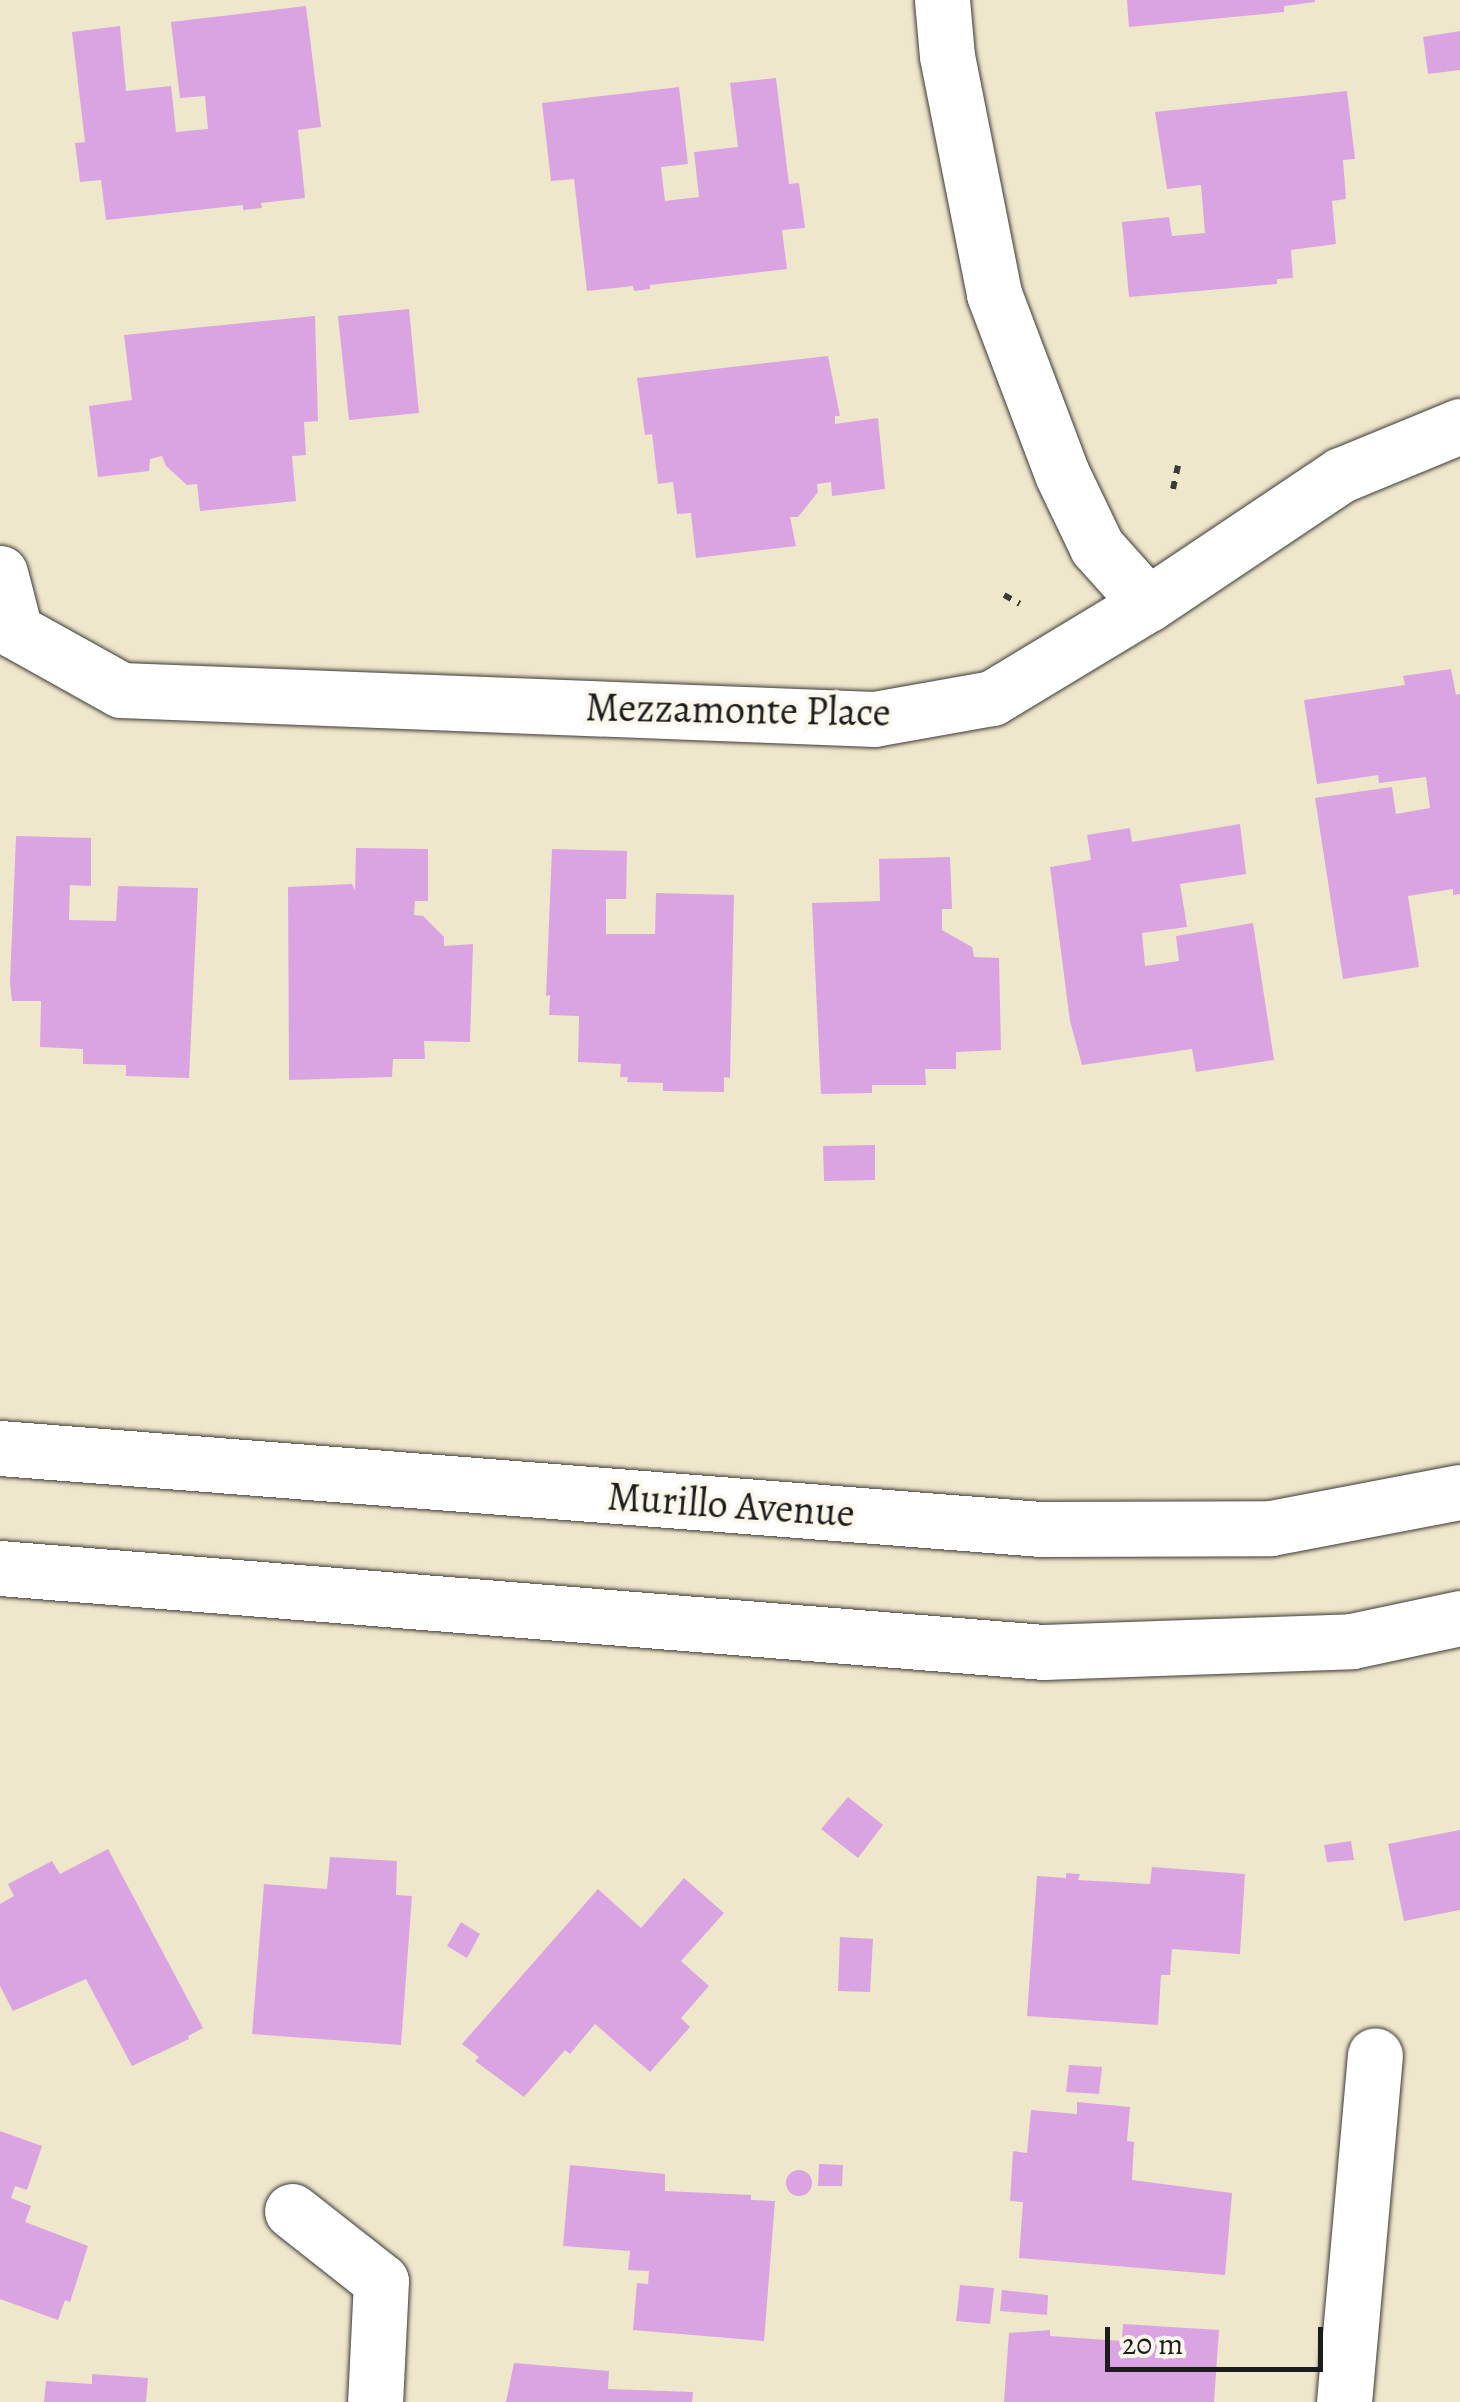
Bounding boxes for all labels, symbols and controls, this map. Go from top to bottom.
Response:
street label: Mezzamonte Place [585,683,891,737]
street label: Murillo Avenue [606,1472,856,1538]
scale bar [1110,2307,1328,2369]
text: 20 m [1122,2324,1183,2364]

